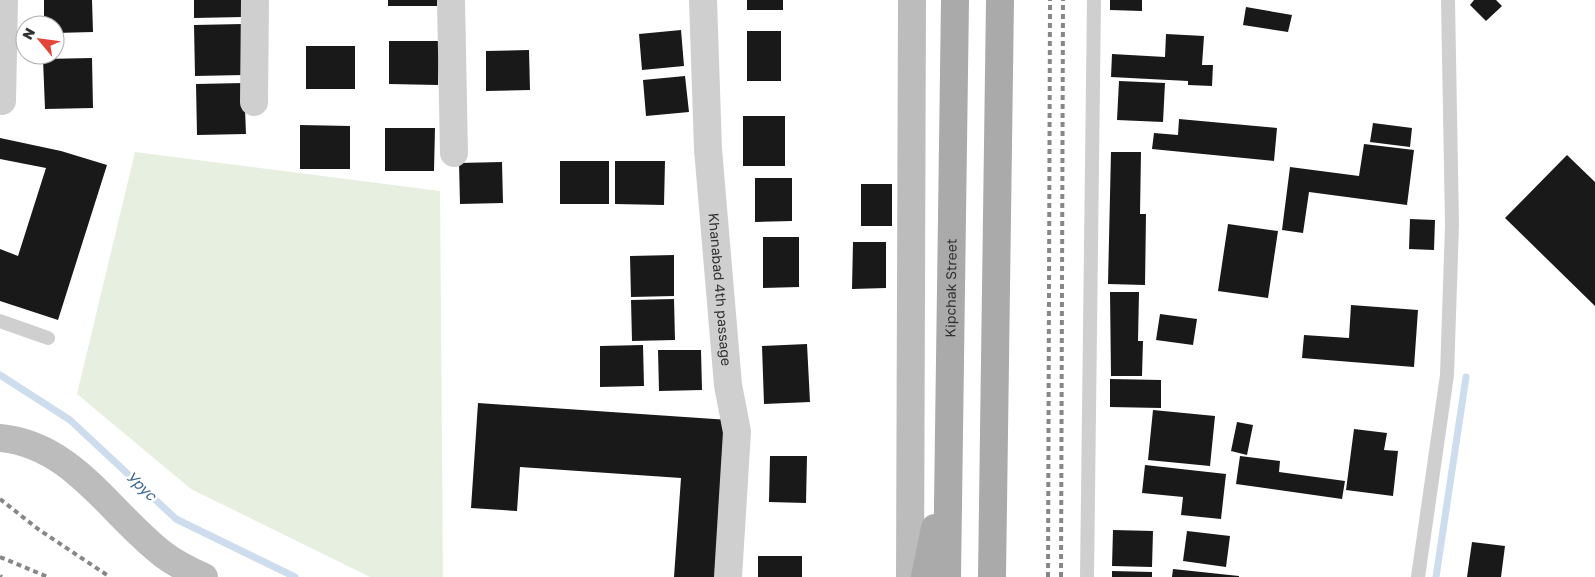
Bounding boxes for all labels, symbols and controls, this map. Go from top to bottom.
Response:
north arrow [15,15,65,65]
text: N [18,25,38,42]
street label: Khanabad 4th passage [705,212,735,367]
street label: Kipchak Street [941,238,960,338]
water label: Урус [122,467,161,505]

